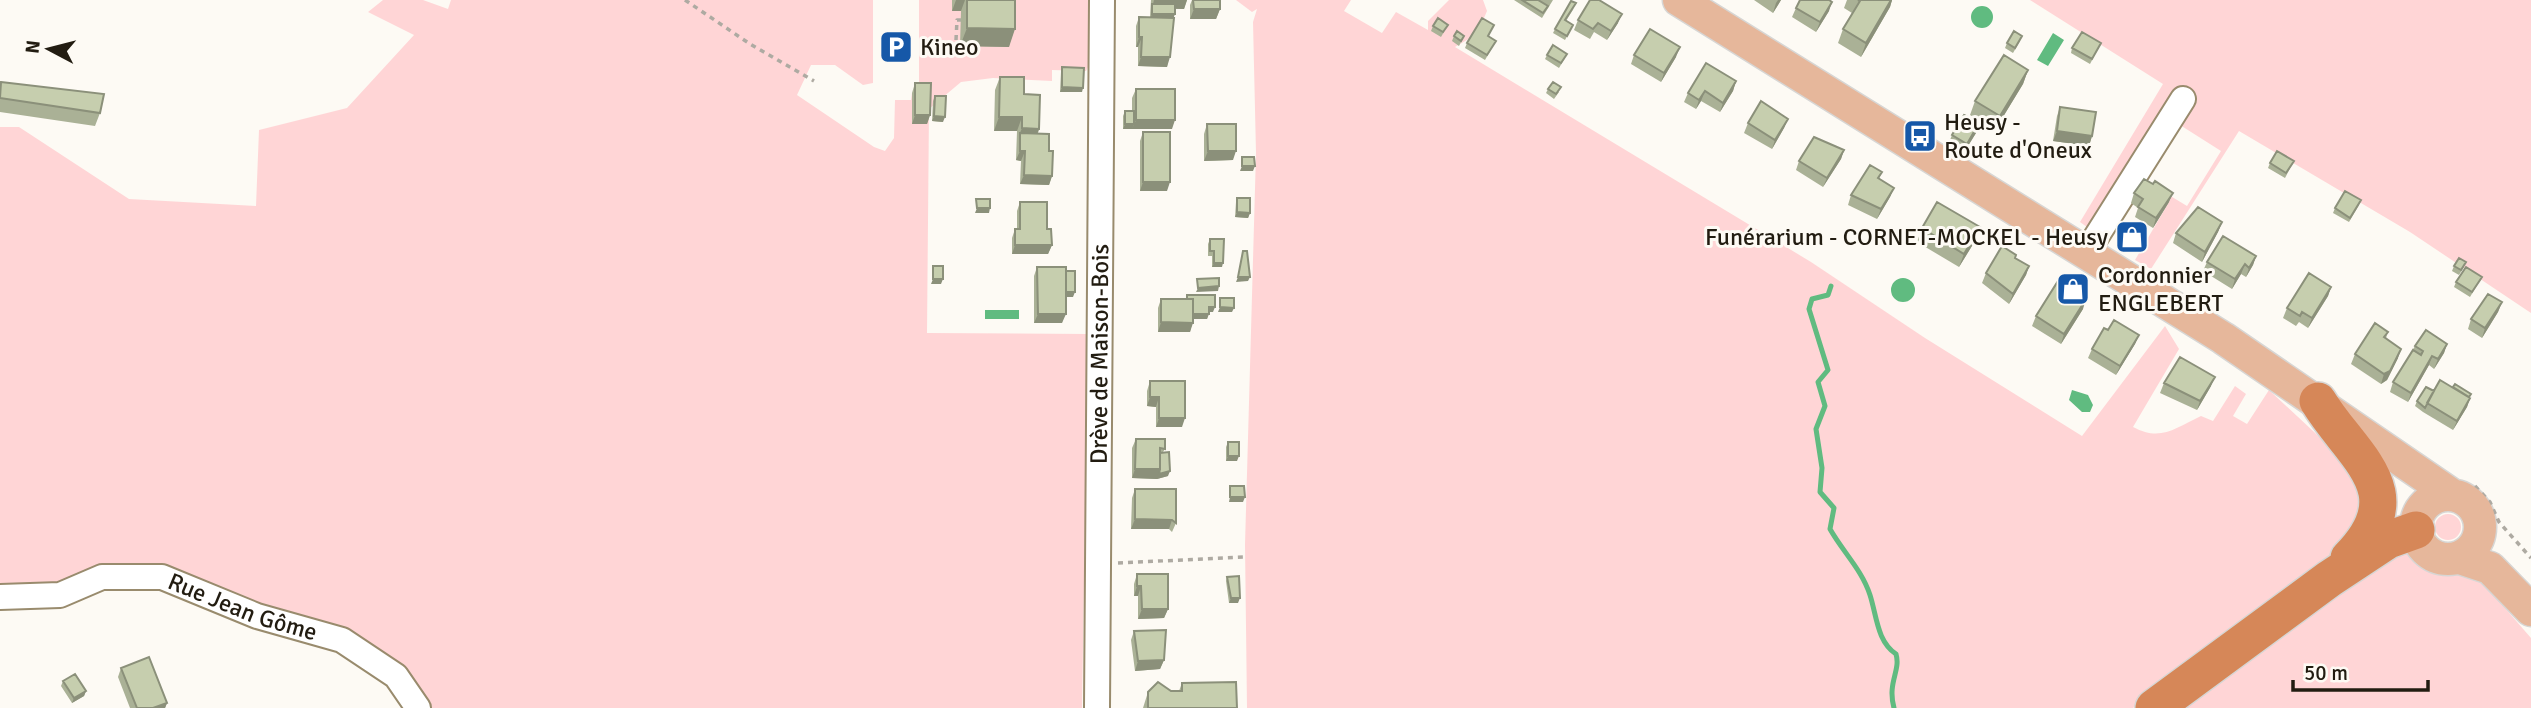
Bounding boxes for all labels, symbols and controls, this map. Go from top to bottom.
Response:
north arrow [14,14,84,84]
parking icon: Kineo [877,28,915,66]
place label: Kineo [920,32,978,62]
text: N [20,39,46,55]
place label: Heusy - Route d'Oneux [1944,107,2092,165]
bus stop icon: Heusy - Route d'Oneux [1901,117,1939,155]
shop icon: Funérarium - CORNET-MOCKEL - Heusy [2113,218,2151,256]
place label: Funérarium - CORNET-MOCKEL - Heusy [1705,222,2108,252]
street label: Drève de Maison-Bois [1084,244,1115,464]
place label: Cordonnier ENGLEBERT [2098,260,2223,318]
shop icon: Cordonnier ENGLEBERT [2054,270,2092,308]
street label: Rue Jean Gôme [164,566,321,647]
scale bar [2293,648,2428,692]
text: 50 m [2304,660,2348,686]

